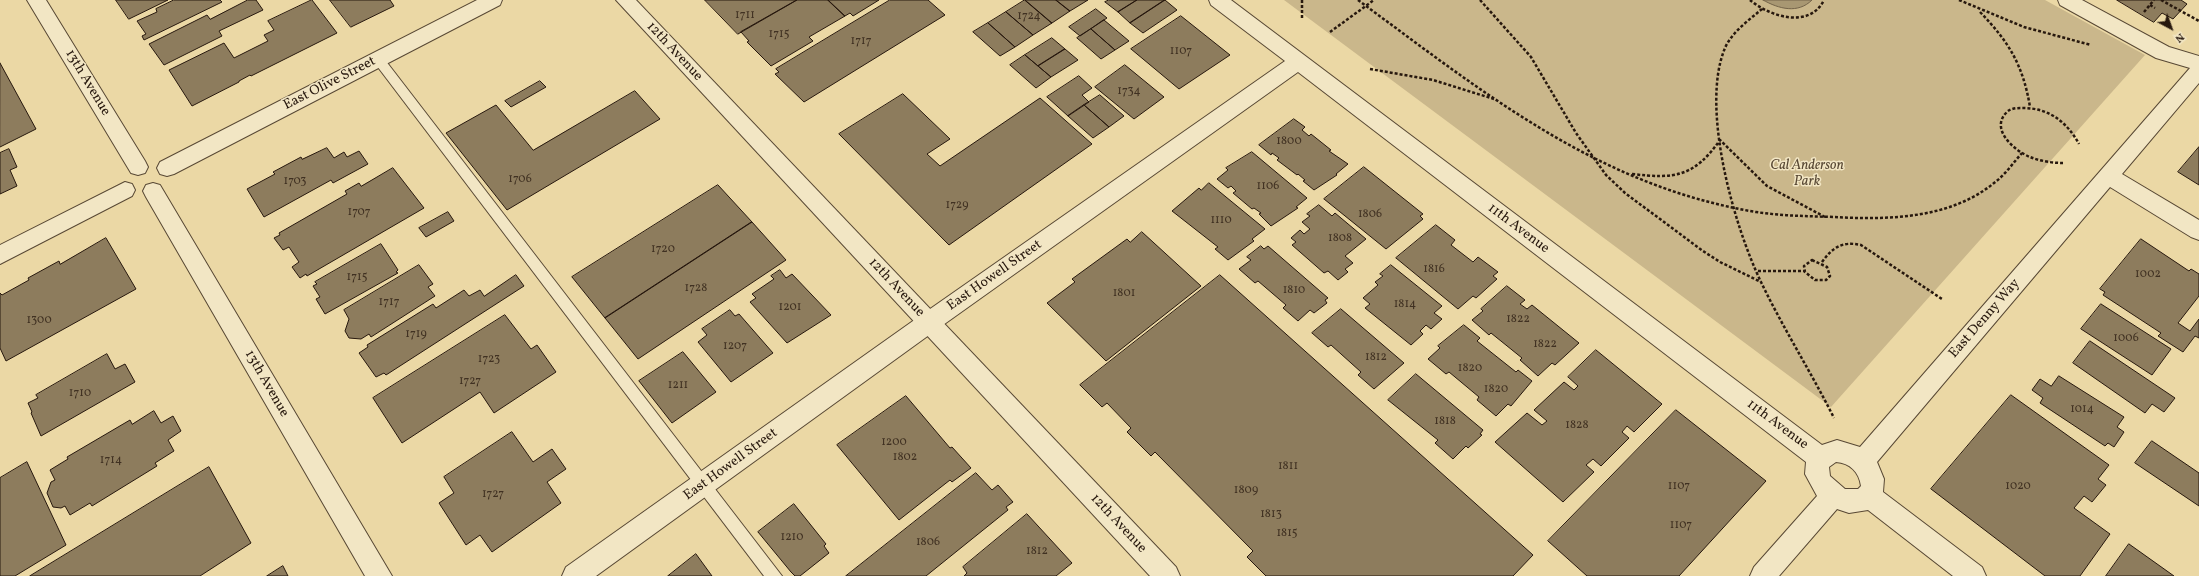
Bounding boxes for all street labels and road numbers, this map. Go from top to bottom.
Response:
street label: 12th Avenue [642,19,706,85]
street label: 13th Avenue [61,47,113,119]
street label: East Olive Street [281,54,379,114]
street label: 11th Avenue [1484,200,1552,258]
street label: East Howell Street [944,237,1046,315]
street label: 12th Avenue [864,255,928,321]
street label: East Denny Way [1946,276,2024,362]
street label: 13th Avenue [240,348,292,420]
street label: 11th Avenue [1743,396,1811,454]
street label: East Howell Street [681,425,781,505]
street label: 12th Avenue [1086,491,1150,557]

